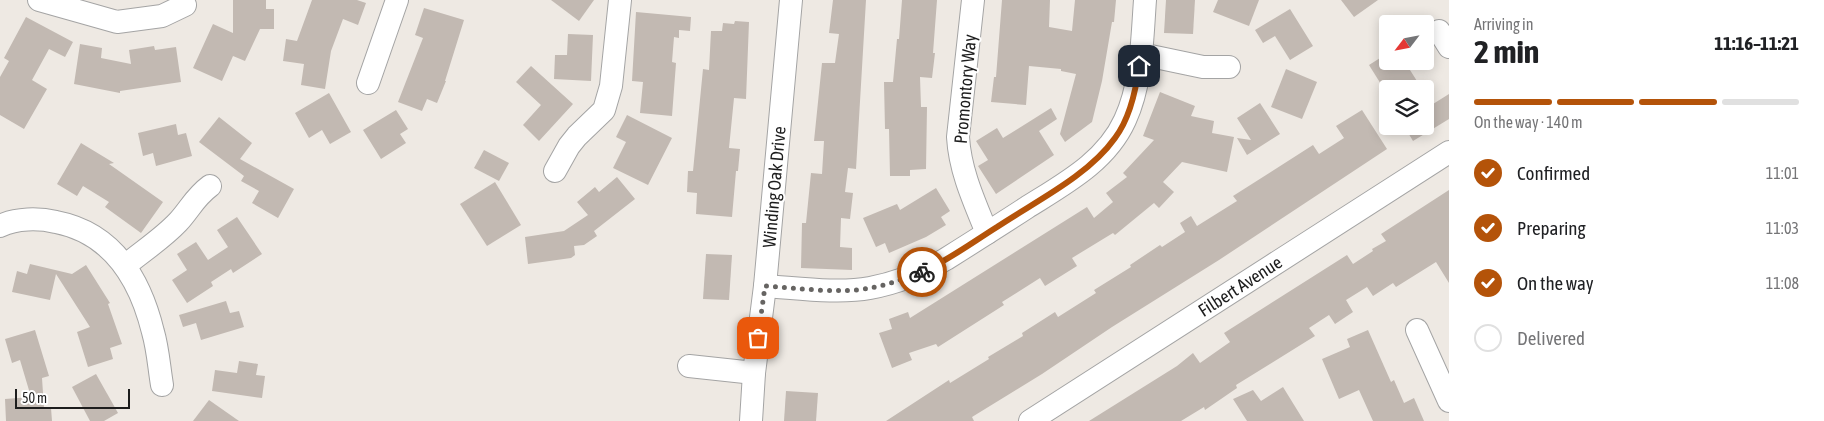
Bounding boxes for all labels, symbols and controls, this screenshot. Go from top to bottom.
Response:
north arrow [1379,15,1434,70]
map controls [1379,15,1434,135]
text: Arriving in [1474,15,1534,33]
text: 11:16–11:21 [1714,32,1799,54]
street label: Promontory Way [950,33,980,145]
text: 2 min [1474,33,1539,70]
pin [1118,45,1160,87]
icon: home [1125,52,1153,80]
button: layers [1379,80,1434,135]
text: On the way · 140 m [1474,113,1583,131]
street label: Winding Oak Drive [758,125,790,249]
icon: check [1474,159,1502,187]
text: Confirmed [1517,162,1590,184]
text: 11:01 [1766,164,1799,182]
icon: check [1474,214,1502,242]
text: Preparing [1517,217,1586,239]
text: 11:03 [1766,219,1799,237]
courier [897,247,947,297]
street label: Filbert Avenue [1194,251,1286,321]
icon: bike [908,258,936,286]
icon: check [1474,269,1502,297]
text: On the way [1517,272,1594,294]
text: 11:08 [1766,274,1799,292]
pin [737,317,779,359]
icon: bag [744,324,772,352]
text: Delivered [1517,327,1585,349]
scale bar [15,386,130,409]
text: 50 m [22,390,47,406]

